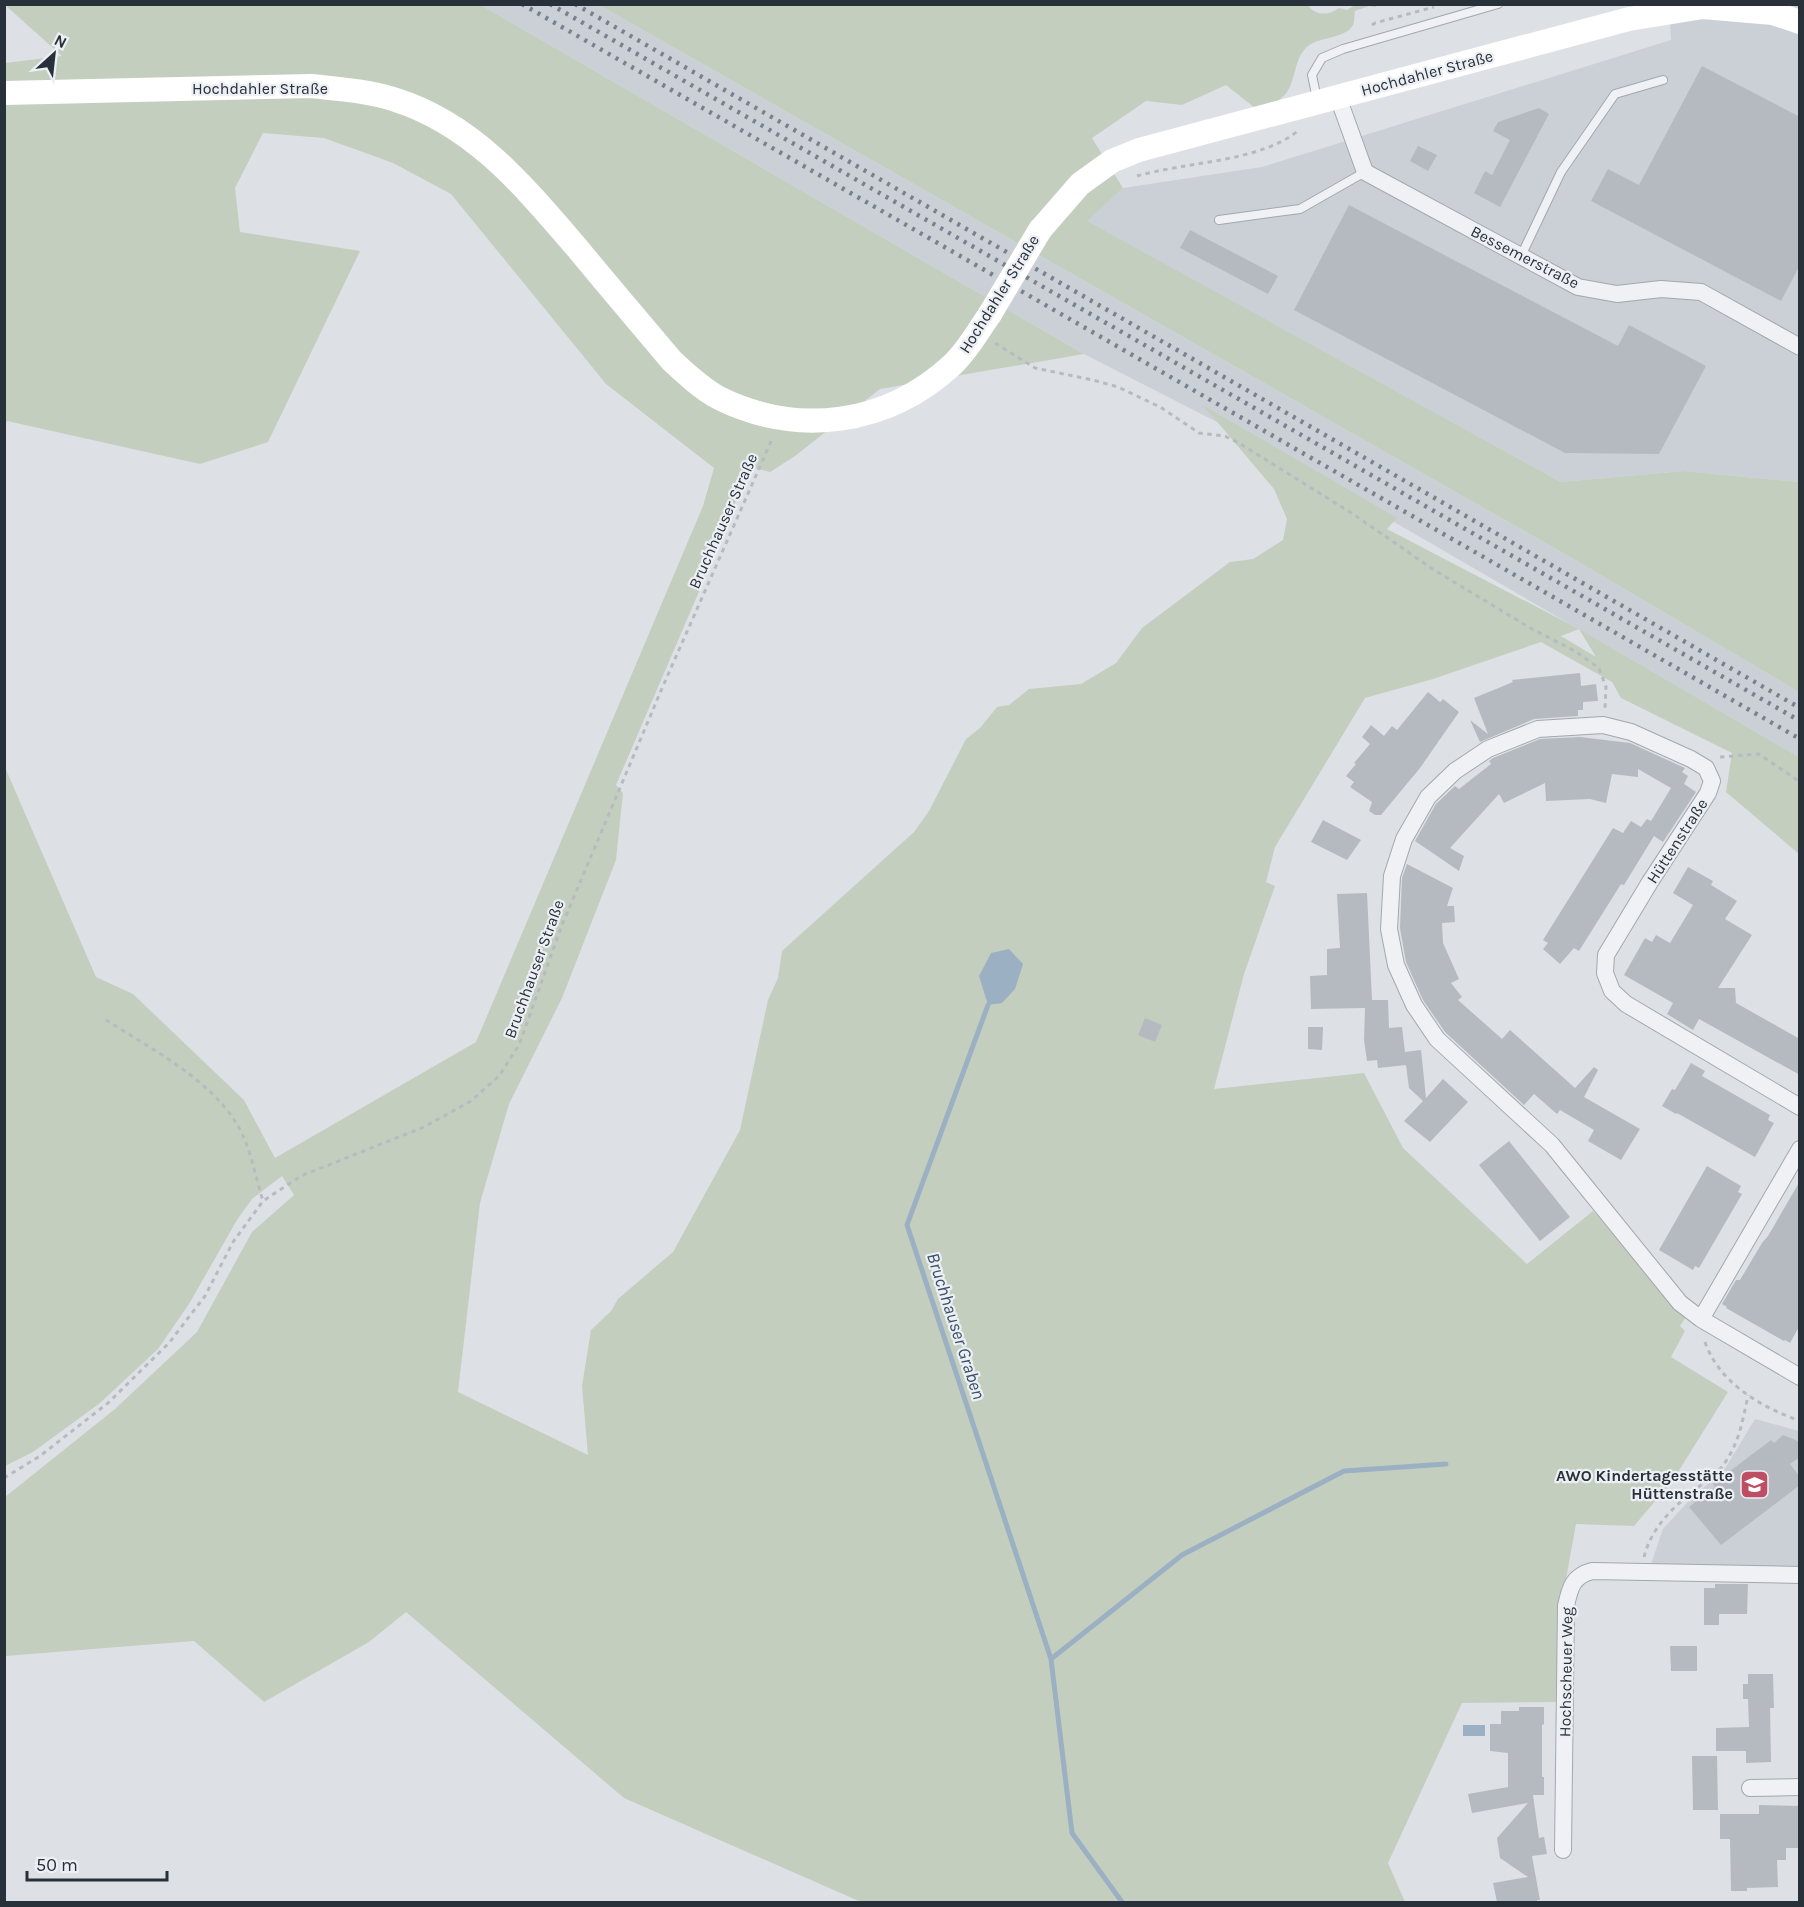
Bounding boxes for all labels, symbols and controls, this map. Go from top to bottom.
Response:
north arrow [24,24,84,84]
text: N [51,30,70,52]
street label: Hochdahler Straße [1359,46,1495,100]
street label: Hochdahler Straße [192,79,328,98]
street label: Bessemerstraße [1468,221,1582,293]
street label: Hochdahler Straße [955,231,1043,357]
street label: Bruchhauser Straße [685,450,761,592]
street label: Hüttenstraße [1643,795,1711,887]
street label: Bruchhauser Straße [500,897,568,1041]
water label: Bruchhauser Graben [922,1250,990,1402]
place label: AWO Kindertagesstätte Hüttenstraße [1556,1466,1733,1503]
school or university icon: AWO Kindertagesstätte Hüttenstraße [1738,1468,1770,1500]
street label: Hochscheuer Weg [1555,1607,1577,1737]
scale bar [27,1844,166,1882]
text: 50 m [36,1854,78,1876]

